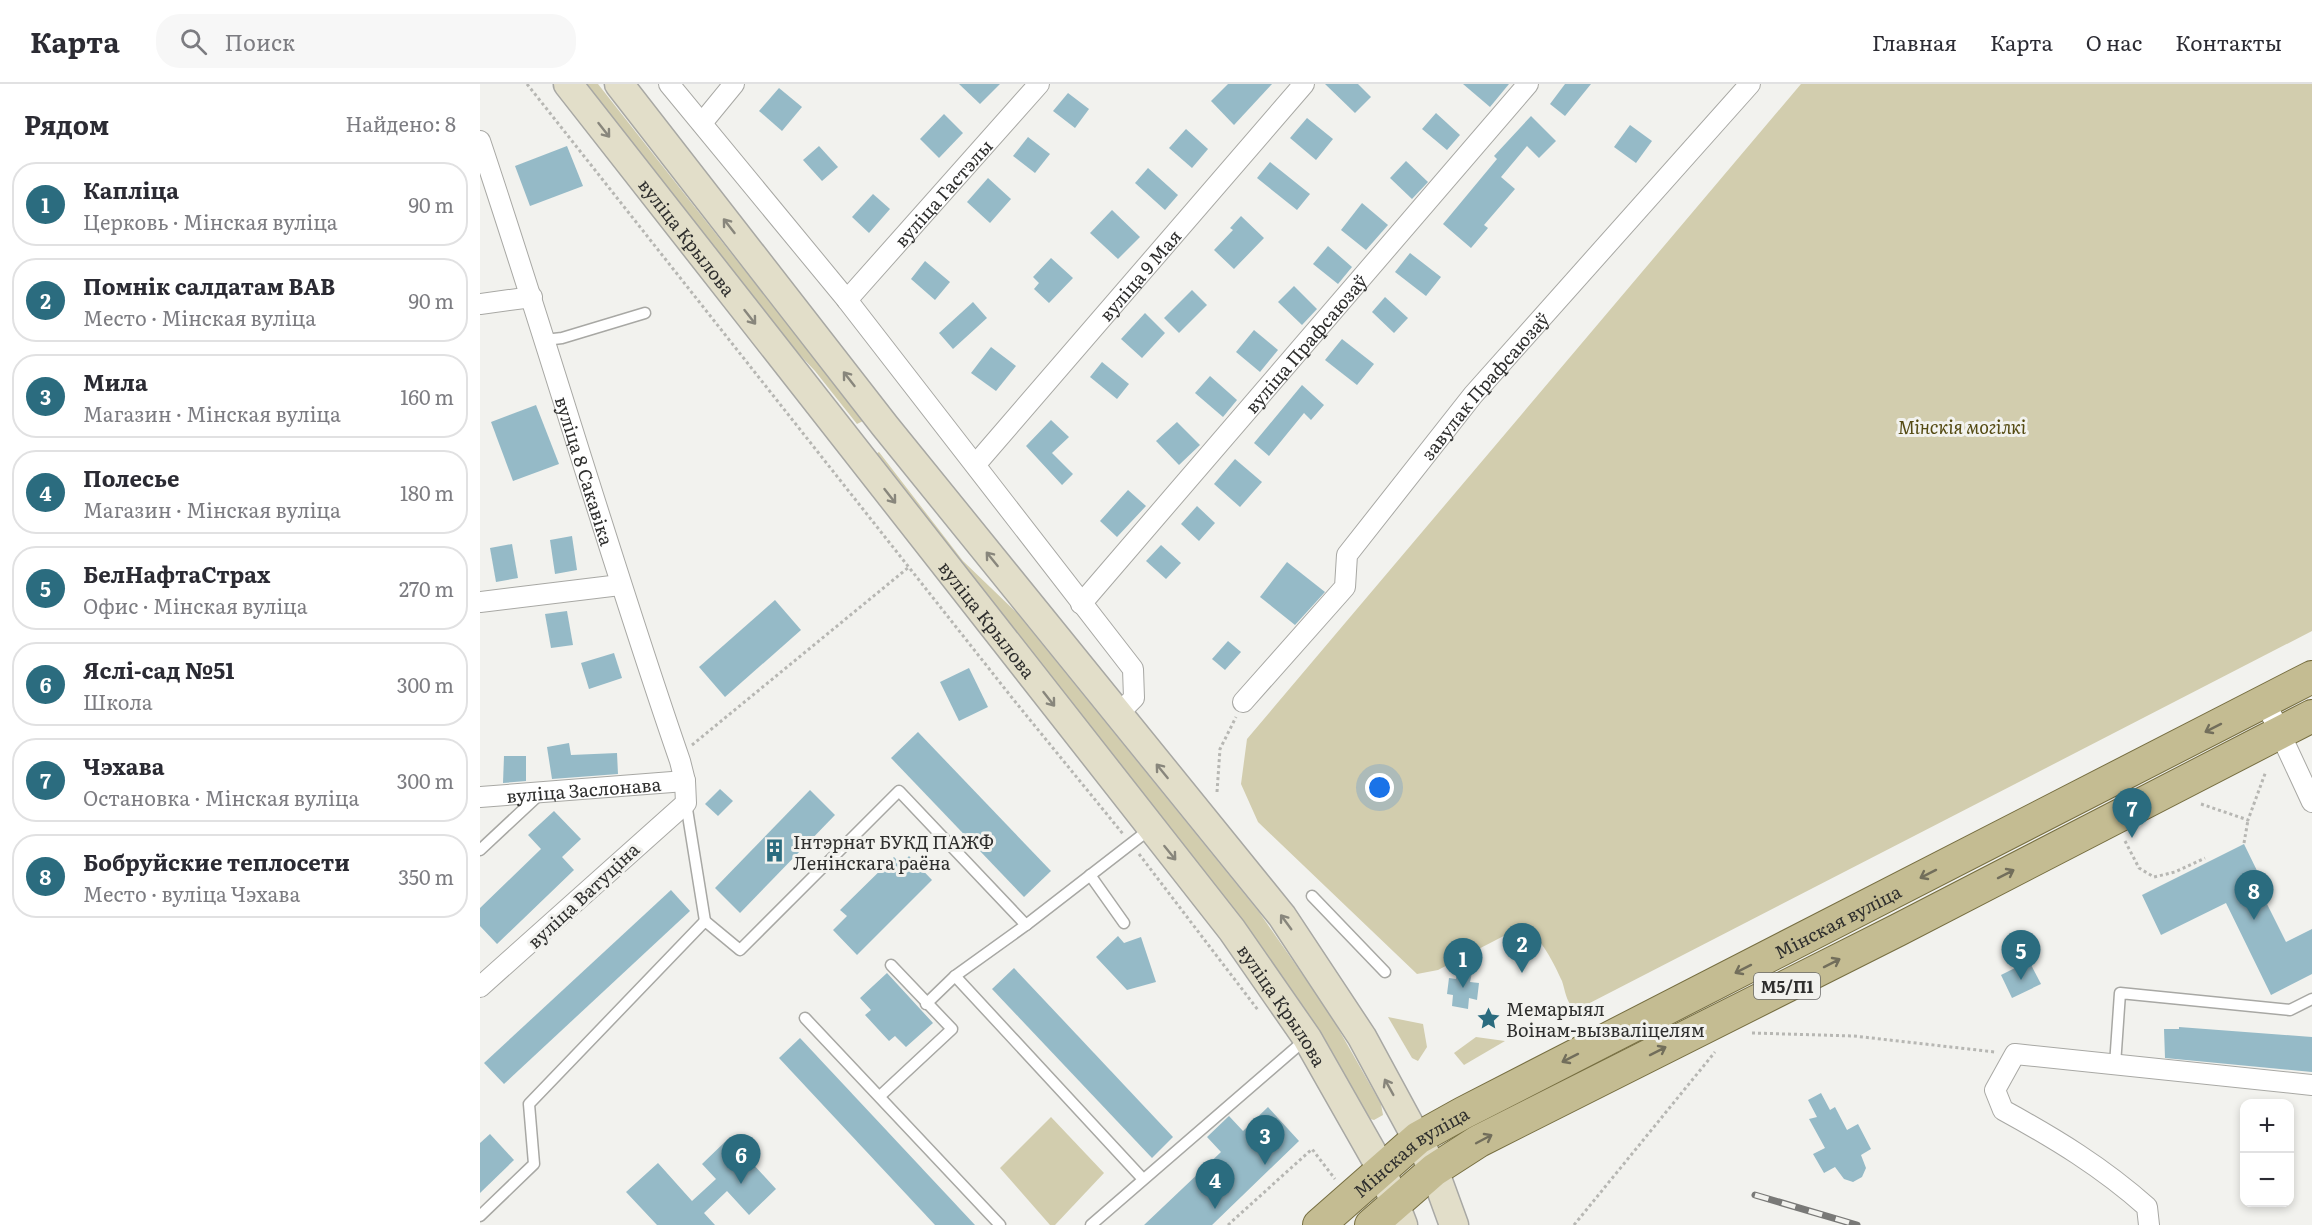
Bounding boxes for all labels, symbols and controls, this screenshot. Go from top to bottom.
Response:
search box [156,14,576,68]
text: Карта [30,20,120,62]
icon: search [177,25,210,58]
text: Поиск [225,25,295,58]
text: Главная [1872,26,1957,57]
text: Карта [1990,26,2053,57]
text: О нас [2086,26,2142,57]
text: Контакты [2175,26,2282,57]
text: Рядом [24,104,109,143]
text: Найдено: 8 [345,108,456,138]
one-way arrow [597,122,610,138]
street label: вуліца Гастэлы [887,132,998,252]
street label: вуліца Крылова [633,172,743,301]
text: Капліца [83,173,179,206]
text: 1 [41,189,50,219]
text: 90 m [409,189,454,219]
text: Церковь · Мінская вуліца [83,206,338,236]
one-way arrow [722,218,735,234]
street label: вуліца 9 Мая [1092,223,1187,327]
street label: вуліца Прафсаюзаў [1238,267,1373,419]
text: Помнік салдатам ВАВ [83,269,335,302]
text: 2 [40,285,51,315]
text: 90 m [409,285,454,315]
text: Место · Мінская вуліца [83,302,316,332]
street label: завулак Прафсаюзаў [1414,305,1555,465]
one-way arrow [743,309,756,325]
text: Мила [83,365,148,398]
one-way arrow [842,372,855,388]
text: 3 [40,381,51,411]
text: 160 m [400,381,454,411]
street label: вуліца 8 Сакавіка [549,392,622,549]
text: Магазин · Мінская вуліца [83,398,341,428]
park label: Мінскія могілкі [1898,413,2027,440]
text: Полесье [83,461,180,494]
text: 4 [39,477,52,507]
text: 180 m [400,477,454,507]
one-way arrow [883,488,896,504]
text: Магазин · Мінская вуліца [83,494,341,524]
one-way arrow [985,552,999,567]
street label: вуліца Крылова [933,554,1043,684]
text: БелНафтаСтрах [83,557,270,590]
text: 5 [40,573,51,603]
text: 270 m [399,573,454,603]
text: Офис · Мінская вуліца [83,590,307,620]
text: Яслі-сад №51 [83,653,234,686]
text: 6 [40,669,51,699]
text: 300 m [397,669,454,699]
text: Школа [83,686,153,716]
one-way arrow [1043,691,1056,707]
one-way arrow [2205,722,2223,734]
text: Чэхава [83,749,164,782]
one-way arrow [1155,764,1169,779]
text: 7 [40,765,51,795]
text: 300 m [397,765,454,795]
street label: вуліца Заслонава [505,769,662,808]
your location [1365,773,1394,802]
text: Остановка · Мінская вуліца [83,782,359,812]
pin: 7 [2112,788,2152,838]
place label: Інтэрнат БУКД ПАЖФ Ленінскага раёна [793,828,994,876]
street label: вуліца Ватуціна [521,836,645,954]
building icon: Інтэрнат БУКД ПАЖФ Ленінскага раёна [762,838,788,864]
one-way arrow [1163,844,1176,860]
text: Бобруйские теплосети [83,845,350,878]
text: 8 [40,861,51,891]
text: 350 m [398,861,454,891]
one-way arrow [1996,868,2014,879]
one-way arrow [1919,869,1937,880]
pin: 8 [2234,870,2274,920]
street label: Мінская вуліца [1769,877,1906,965]
text: Место · вуліца Чэхава [83,878,300,908]
one-way arrow [1280,914,1292,930]
pin: 2 [1502,924,1542,973]
pin: 5 [2002,930,2040,980]
street label: вуліца Крылова [1232,938,1334,1071]
pin: 1 [1444,938,1482,988]
one-way arrow [1823,957,1841,968]
one-way arrow [1735,963,1752,975]
road number: М5/П1 [1754,973,1820,999]
place label: Мемарыял Воінам-вызваліцелям [1506,995,1705,1043]
place icon: Мемарыял Воінам-вызваліцелям [1475,1005,1501,1031]
one-way arrow [1649,1045,1666,1057]
one-way arrow [1561,1053,1579,1064]
one-way arrow [1383,1079,1395,1096]
street label: Мінская вуліца [1346,1099,1474,1203]
map controls [2240,1099,2294,1207]
button: + [2240,1099,2294,1153]
pin: 3 [1246,1116,1284,1165]
one-way arrow [1475,1133,1492,1145]
pin: 6 [722,1134,760,1184]
button: − [2240,1153,2294,1207]
pin: 4 [1196,1160,1234,1209]

